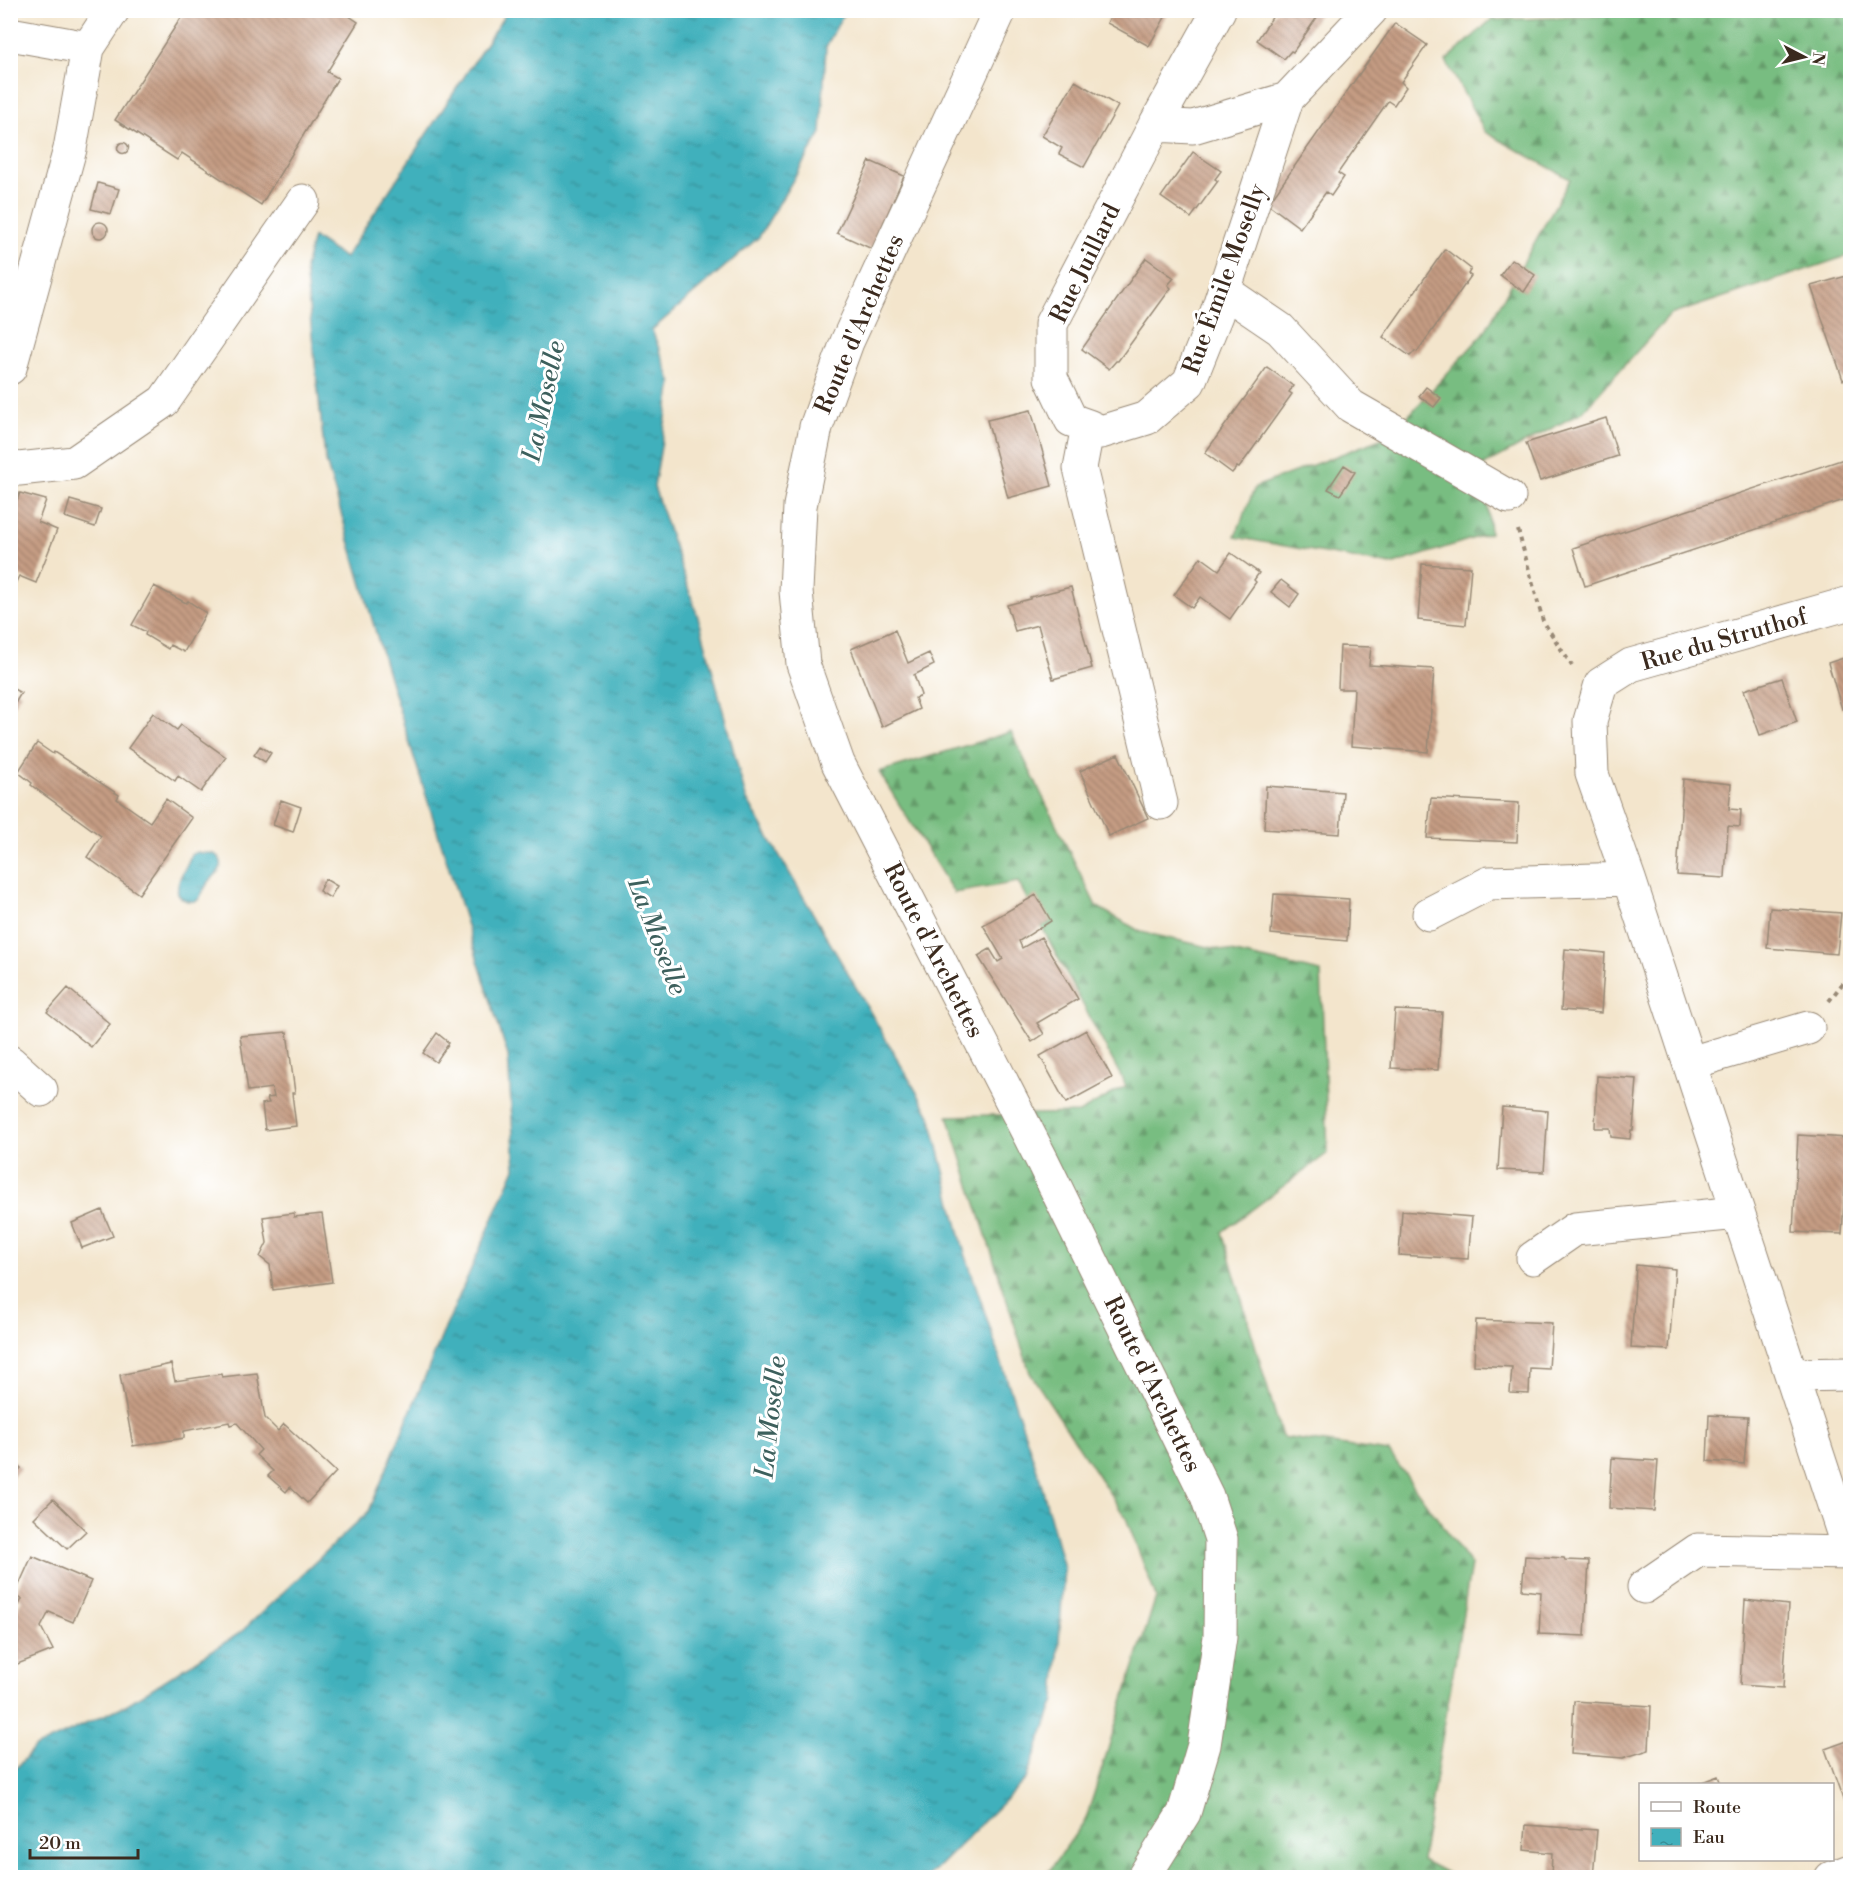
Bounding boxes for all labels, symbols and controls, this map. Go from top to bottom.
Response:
north arrow [1774,27,1834,87]
text: N [1807,51,1829,67]
street label: Rue Émile Moselly [1176,179,1273,379]
street label: Rue Juillard [1044,198,1128,328]
street label: Route d'Archettes [809,230,911,419]
water label: La Moselle [515,338,572,465]
street label: Rue du Struthof [1638,602,1812,678]
street label: Route d'Archettes [876,858,990,1043]
water label: La Moselle [620,872,694,999]
street label: Route d'Archettes [1096,1291,1208,1477]
water label: La Moselle [749,1354,793,1481]
legend [1639,1783,1834,1861]
text: Route [1693,1796,1741,1819]
scale bar [30,1822,138,1860]
text: Eau [1693,1826,1726,1849]
text: 20 m [39,1832,81,1855]

